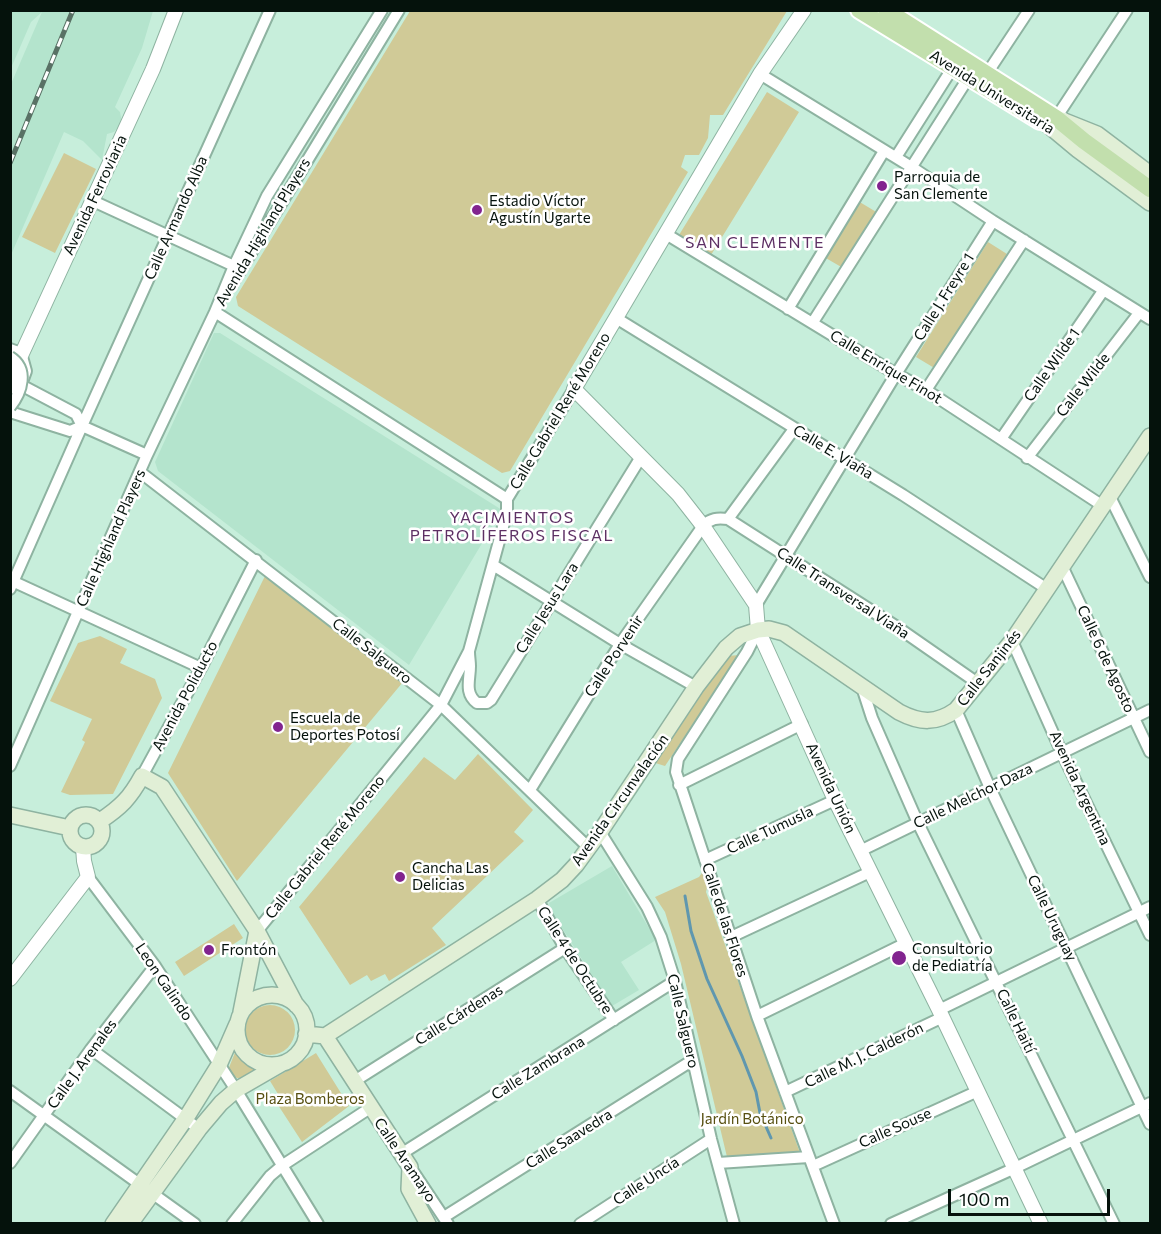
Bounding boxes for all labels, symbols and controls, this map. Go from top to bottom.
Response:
street label: Avenida Universitaria [926,46,1058,138]
street label: Avenida Ferroviaria [59,132,131,258]
street label: Calle Armando Alba [141,153,211,283]
street label: Avenida Highland Players [212,155,314,309]
place label: Parroquia de San Clemente [894,168,988,203]
marker: Parroquia de San Clemente [875,179,889,193]
place label: Estadio Víctor Agustín Ugarte [489,192,591,227]
marker: Estadio Víctor Agustín Ugarte [470,203,484,217]
district label: SAN CLEMENTE [685,233,825,253]
street label: Calle J. Freyre 1 [910,250,978,344]
street label: Calle Wilde 1 [1020,325,1084,405]
street label: Calle Enrique Finot [827,326,945,408]
street label: Calle Gabriel René Moreno [506,329,614,493]
street label: Calle Wilde [1052,349,1114,421]
street label: Calle E. Viaña [790,421,876,483]
street label: Calle Highland Players [72,466,150,610]
district label: YACIMIENTOS PETROLÍFEROS FISCAL [410,508,614,546]
street label: Calle Transversal Viaña [773,543,913,643]
street label: Calle Jesus Lara [512,559,582,657]
street label: Calle 6 de Agosto [1073,602,1139,716]
street label: Calle Porvenir [581,612,647,700]
street label: Calle Salguero [329,614,415,688]
street label: Calle Sanjinés [953,626,1025,710]
street label: Avenida Poliducto [148,638,222,754]
place label: Escuela de Deportes Potosí [290,709,400,744]
marker: Escuela de Deportes Potosí [271,720,285,734]
street label: Avenida Argentina [1046,728,1114,848]
street label: Avenida Circunvalación [568,731,672,869]
street label: Avenida Unión [802,740,860,836]
street label: Calle Melchor Daza [910,759,1036,833]
street label: Calle Gabriel René Moreno [261,771,389,923]
street label: Calle Tumusla [724,802,816,858]
place label: Cancha Las Delicias [412,859,489,894]
street label: Calle de las Flores [698,861,752,979]
marker: Cancha Las Delicias [393,870,407,884]
street label: Calle Uruguay [1023,872,1081,964]
street label: Calle 4 de Octubre [534,903,616,1017]
street label: Leon Galindo [131,940,197,1024]
place label: Consultorio de Pediatría [912,940,993,975]
place label: Frontón [221,941,276,959]
marker: Frontón [202,943,216,957]
marker: Consultorio de Pediatría [890,949,908,967]
street label: Calle Salguero [663,972,703,1070]
street label: Calle Cárdenas [412,981,506,1049]
street label: Calle Haití [993,986,1039,1056]
street label: Calle J. Arenales [43,1016,121,1112]
street label: Calle M. J. Calderón [802,1018,926,1092]
street label: Calle Zambrana [488,1032,588,1104]
park label: Plaza Bomberos [255,1090,365,1108]
street label: Calle Souse [856,1104,934,1152]
street label: Calle Saavedra [522,1105,616,1173]
park label: Jardín Botánico [700,1110,804,1128]
street label: Calle Aramayo [370,1114,440,1206]
street label: Calle Uncía [610,1153,682,1209]
scale bar [951,1177,1113,1215]
text: 100 m [959,1188,1009,1210]

